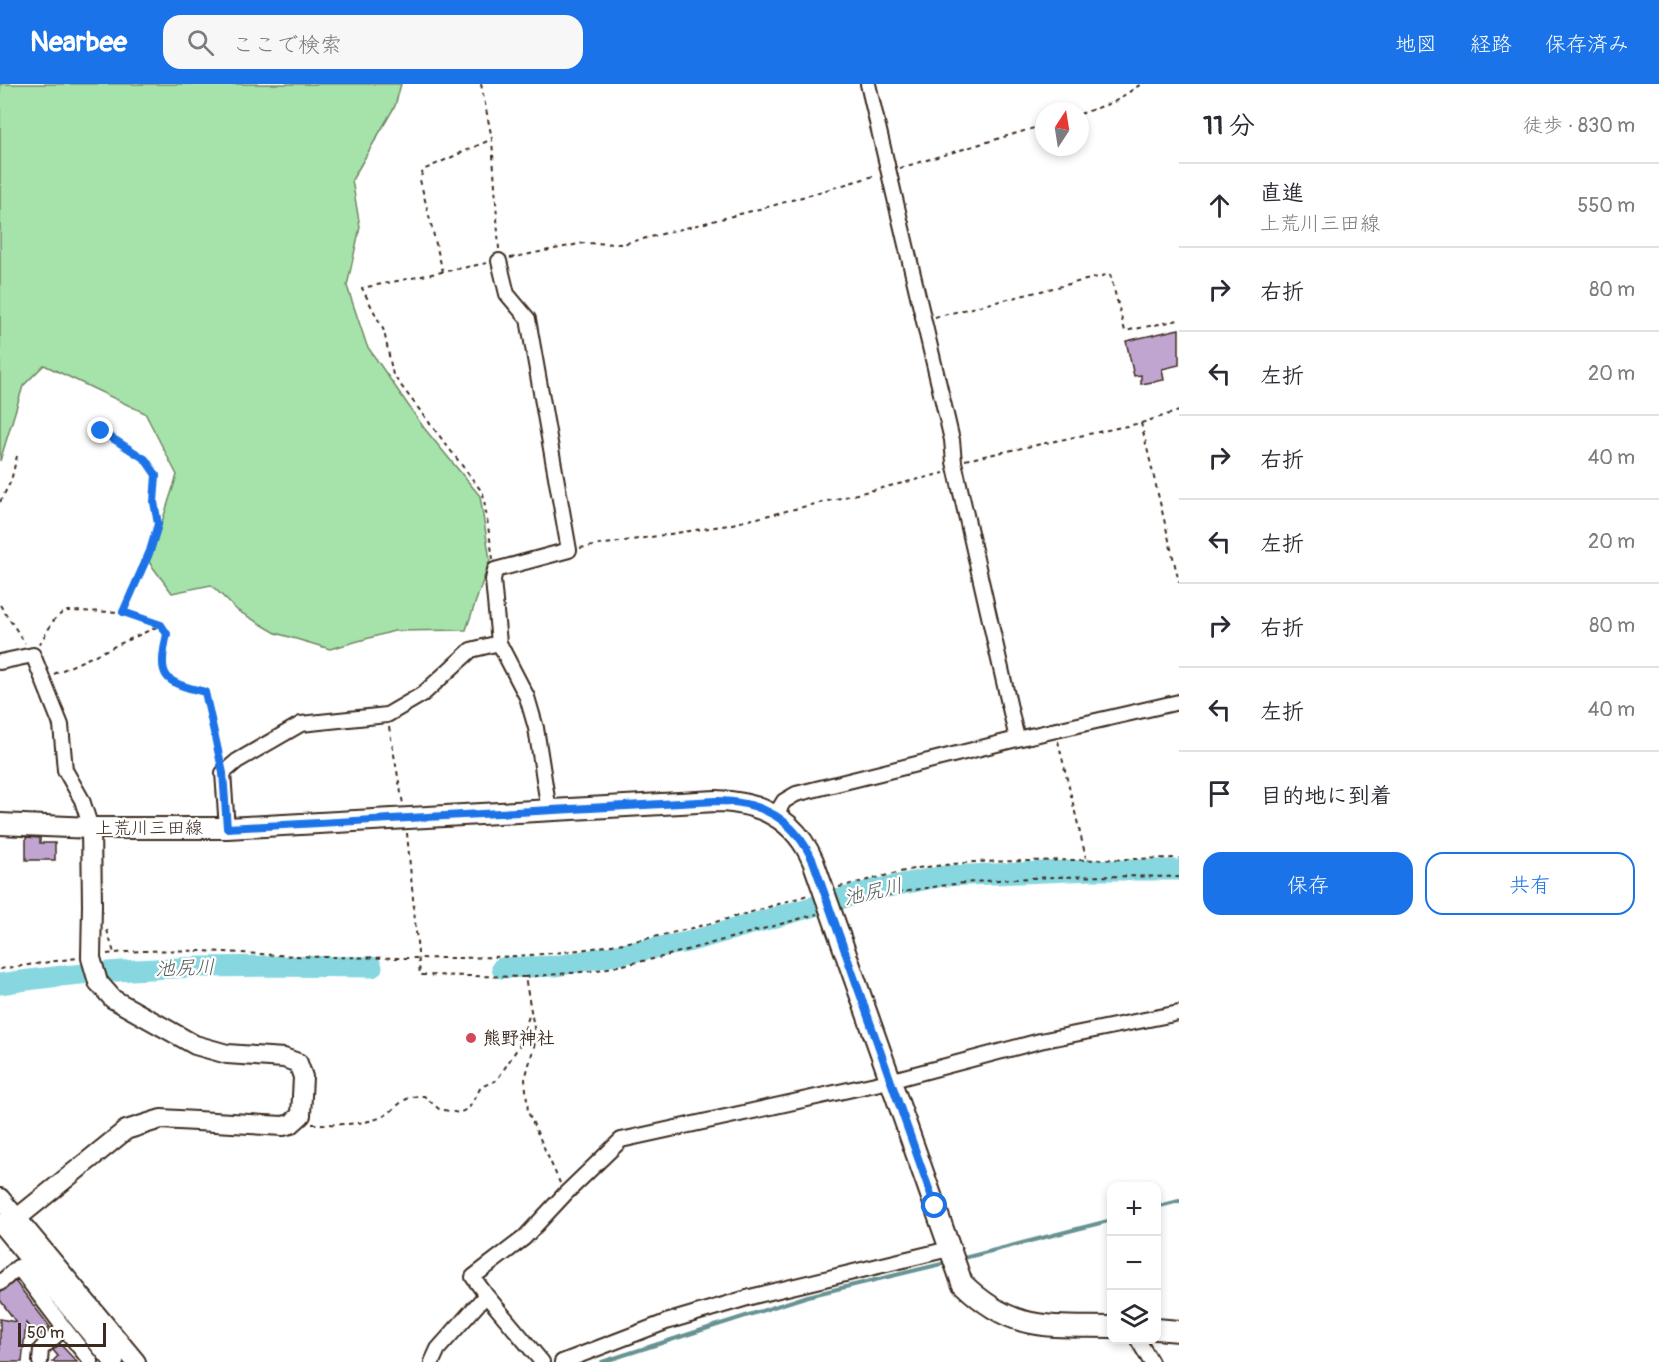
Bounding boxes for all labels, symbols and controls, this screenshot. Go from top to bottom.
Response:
search box [163,15,583,69]
text: Nearbee [30,25,127,60]
icon: search [184,26,217,59]
text: ここで検索 [232,31,342,59]
text: 地図 [1395,31,1437,58]
text: 経路 [1470,31,1512,58]
text: 保存済み [1545,31,1629,58]
north arrow [1035,102,1089,156]
text: 11 分 [1203,110,1255,142]
text: 徒歩 · 830 m [1523,113,1635,138]
text: 直進 [1260,179,1304,207]
icon: ahead [1203,189,1236,222]
text: 550 m [1578,193,1635,218]
text: 上荒川三田線 [1260,211,1380,236]
icon: right [1203,273,1236,306]
text: 80 m [1589,277,1635,302]
text: 右折 [1260,278,1304,306]
icon: left [1203,357,1236,390]
text: 20 m [1588,361,1635,386]
text: 左折 [1260,362,1304,390]
route end [87,417,113,443]
icon: right [1203,441,1236,474]
text: 40 m [1588,445,1635,470]
text: 右折 [1260,446,1304,474]
icon: left [1203,525,1236,558]
text: 20 m [1588,529,1635,554]
text: 左折 [1260,530,1304,558]
icon: right [1203,609,1236,642]
text: 80 m [1589,613,1635,638]
text: 右折 [1260,614,1304,642]
icon: left [1203,693,1236,726]
text: 40 m [1588,697,1635,722]
text: 左折 [1260,698,1304,726]
icon: arrive [1203,777,1236,810]
text: 目的地に到着 [1260,782,1392,810]
street label: 上荒川三田線 [95,817,203,840]
button: 保存 [1203,852,1413,915]
button: 共有 [1425,852,1635,915]
water label: 池尻川 [841,873,905,911]
water label: 池尻川 [155,954,215,982]
place label: 熊野神社 [483,1027,555,1050]
marker: 熊野神社 [464,1031,478,1045]
map controls [1107,1182,1161,1344]
button: + [1107,1182,1161,1236]
route start [921,1192,947,1218]
button: − [1107,1236,1161,1290]
button: layers [1107,1290,1161,1344]
scale bar [18,1320,106,1348]
text: 50 m [27,1323,64,1343]

